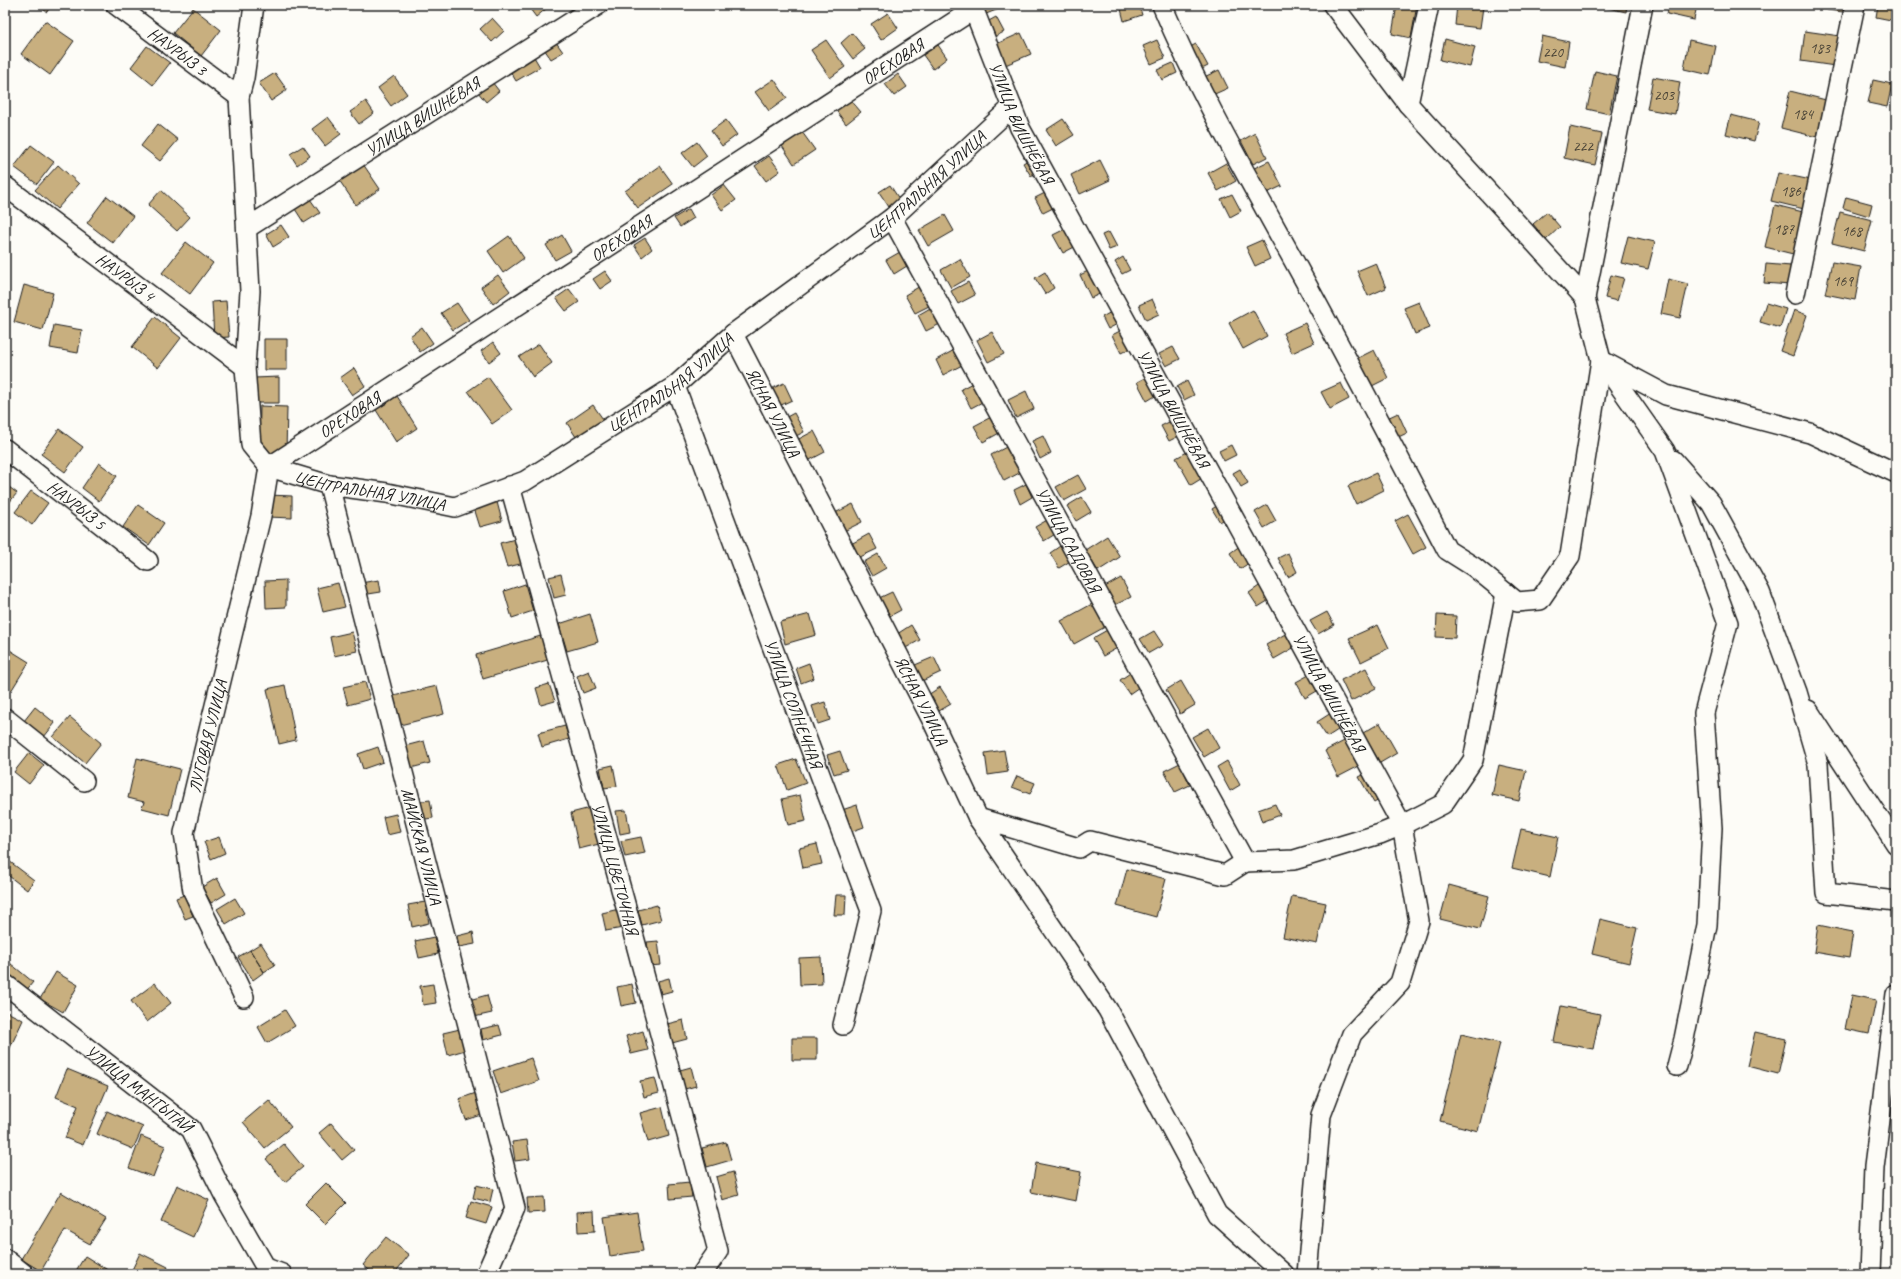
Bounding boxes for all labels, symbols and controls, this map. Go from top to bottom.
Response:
street label: НАУРЫЗ 3 [144,22,212,81]
street label: ОРЕХОВАЯ [858,33,929,89]
house number: 183 [1810,39,1831,58]
house number: 220 [1543,43,1564,62]
street label: УЛИЦА ВИШНЁВАЯ [985,59,1060,189]
street label: УЛИЦА ВИШНЁВАЯ [362,71,486,160]
house number: 203 [1654,86,1675,105]
house number: 184 [1793,105,1814,124]
street label: ЦЕНТРАЛЬНАЯ УЛИЦА [863,125,991,243]
house number: 222 [1573,137,1594,156]
house number: 186 [1781,182,1802,201]
street label: ОРЕХОВАЯ [587,209,658,266]
house number: 187 [1774,220,1795,239]
house number: 168 [1842,222,1863,241]
street label: НАУРЫЗ 4 [92,248,161,307]
house number: 169 [1833,272,1854,291]
street label: ЦЕНТРАЛЬНАЯ УЛИЦА [603,328,738,437]
street label: УЛИЦА ВИШНЁВАЯ [1133,346,1216,473]
street label: ЯСНАЯ УЛИЦА [742,364,805,461]
street label: ОРЕХОВАЯ [315,386,386,442]
street label: ЦЕНТРАЛЬНАЯ УЛИЦА [293,465,448,515]
street label: НАУРЫЗ 5 [43,476,111,535]
street label: УЛИЦА САДОВАЯ [1031,484,1107,598]
street label: УЛИЦА ВИШНЁВАЯ [1289,630,1371,757]
street label: УЛИЦА СОЛНЕЧНАЯ [760,636,828,773]
street label: ЯСНАЯ УЛИЦА [890,652,953,749]
street label: ЛУГОВАЯ УЛИЦА [184,676,232,795]
street label: МАЙСКАЯ УЛИЦА [397,786,447,907]
street label: УЛИЦА ЦВЕТОЧНАЯ [587,801,644,939]
street label: УЛИЦА МАНГЫТАЙ [81,1040,199,1139]

